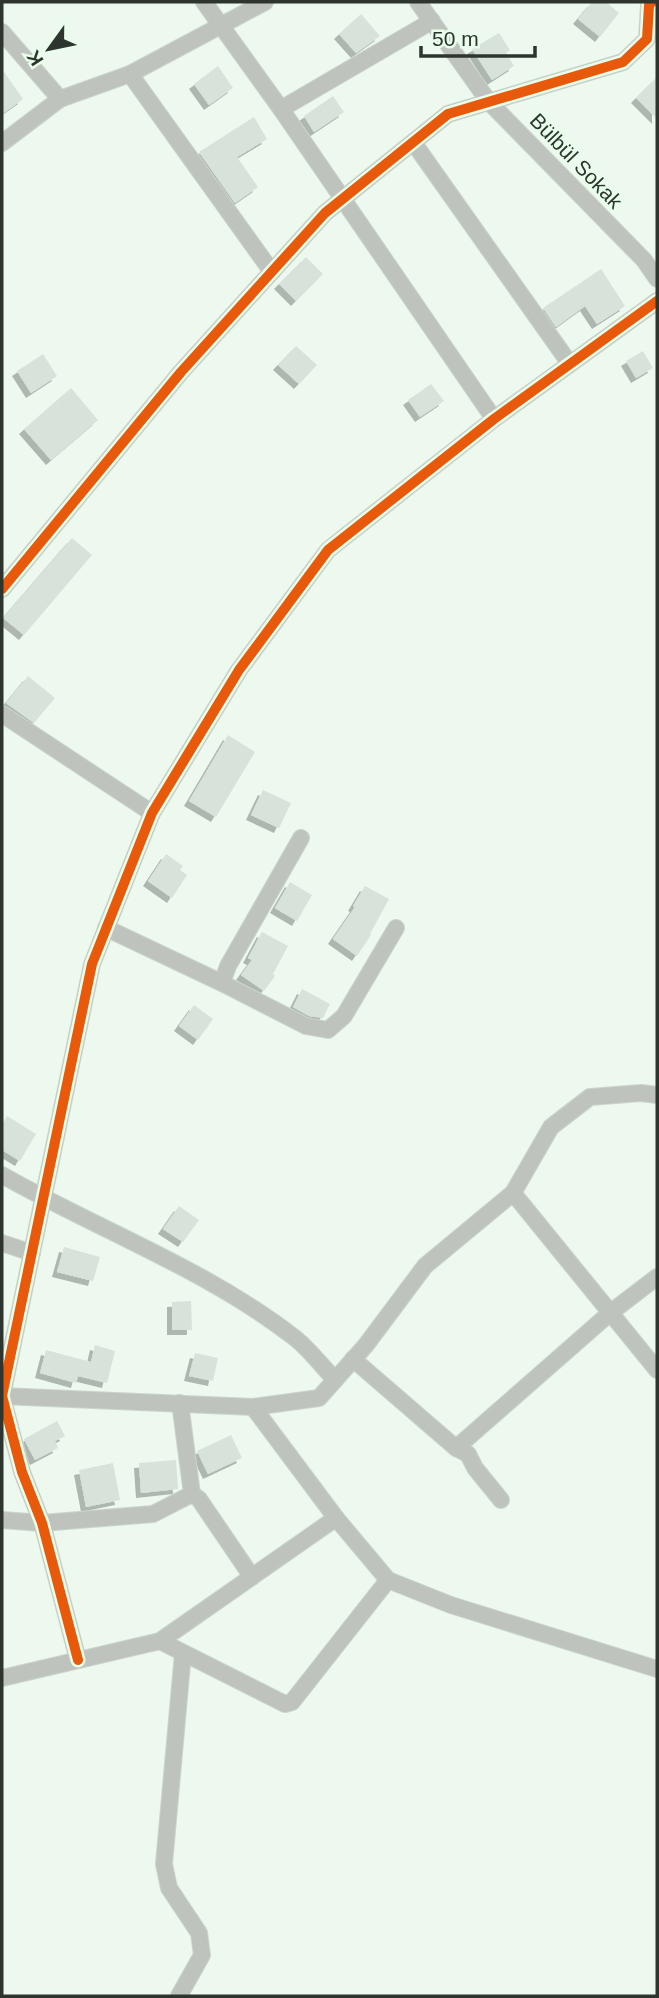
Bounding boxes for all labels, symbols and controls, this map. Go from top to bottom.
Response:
north arrow [14,14,84,84]
scale bar [421,14,535,58]
text: 50 m [432,27,479,50]
text: K [22,46,48,69]
street label: Bülbül Sokak [526,109,628,213]

